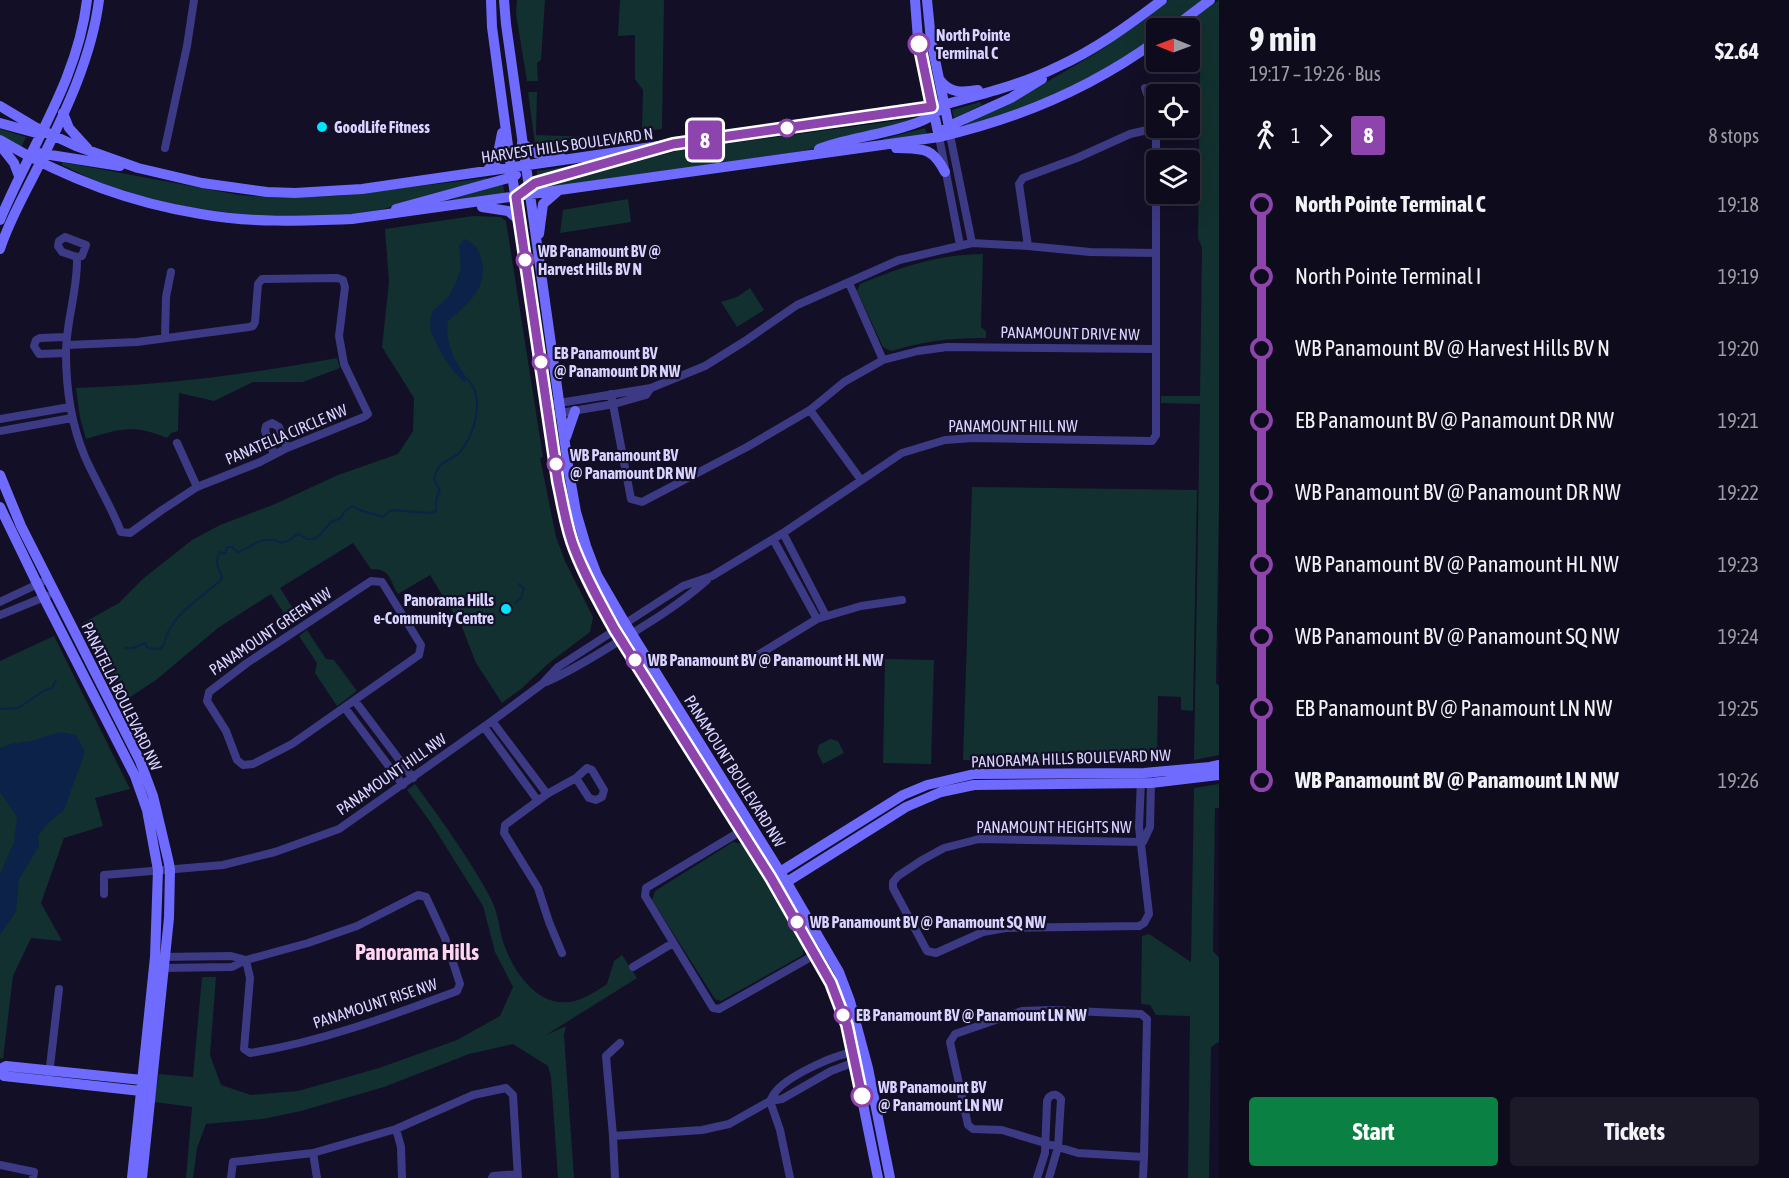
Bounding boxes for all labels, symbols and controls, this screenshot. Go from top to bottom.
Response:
north arrow [1146,18,1200,72]
map controls [1146,18,1200,204]
text: 9 min [1249,20,1316,58]
place label: North Pointe Terminal C [936,26,1010,62]
marker: North Pointe Terminal C [908,33,930,55]
text: $2.64 [1715,38,1759,64]
text: 19:17 – 19:26 · Bus [1249,62,1381,85]
button: locate [1146,84,1200,138]
place label: GoodLife Fitness [334,118,430,136]
unlabelled marker [778,119,796,137]
icon: walk [1249,119,1282,152]
icon: forward [1309,119,1342,152]
marker: GoodLife Fitness [315,120,329,134]
line badge: 8 [686,120,724,160]
text: 8 [1363,123,1373,147]
street label: HARVEST HILLS BOULEVARD N [480,124,654,166]
text: 1 [1291,124,1300,147]
text: 8 stops [1708,124,1759,147]
text: 8 [700,128,710,152]
button: layers [1146,150,1200,204]
text: North Pointe Terminal C [1295,191,1486,217]
text: 19:18 [1718,193,1759,216]
place label: WB Panamount BV @ Harvest Hills BV N [537,242,661,278]
marker: WB Panamount BV @ Harvest Hills BV N [516,251,534,269]
text: North Pointe Terminal I [1295,263,1481,289]
text: 19:19 [1718,265,1759,288]
street label: PANAMOUNT DRIVE NW [1000,323,1140,343]
text: WB Panamount BV @ Harvest Hills BV N [1295,335,1610,361]
text: 19:20 [1718,337,1759,360]
place label: EB Panamount BV @ Panamount DR NW [554,344,681,380]
marker: EB Panamount BV @ Panamount DR NW [532,353,550,371]
street label: PANATELLA CIRCLE NW [222,400,350,468]
text: EB Panamount BV @ Panamount DR NW [1295,407,1614,433]
text: 19:21 [1718,409,1759,432]
street label: PANAMOUNT HILL NW [948,417,1078,435]
place label: WB Panamount BV @ Panamount DR NW [569,446,697,482]
marker: WB Panamount BV @ Panamount DR NW [547,455,565,473]
text: WB Panamount BV @ Panamount DR NW [1295,479,1621,505]
text: 19:22 [1718,481,1759,504]
text: WB Panamount BV @ Panamount HL NW [1295,551,1619,577]
text: 19:23 [1718,553,1759,576]
street label: PANAMOUNT GREEN NW [206,583,335,679]
place label: Panorama Hills e-Community Centre [374,591,494,627]
marker: Panorama Hills e-Community Centre [499,602,513,616]
street label: PANATELLA BOULEVARD NW [78,619,166,773]
text: WB Panamount BV @ Panamount SQ NW [1295,623,1619,649]
text: 19:24 [1718,625,1759,648]
marker: WB Panamount BV @ Panamount HL NW [626,651,644,669]
place label: WB Panamount BV @ Panamount HL NW [647,651,884,669]
street label: PANAMOUNT BOULEVARD NW [681,692,789,850]
text: EB Panamount BV @ Panamount LN NW [1295,695,1612,721]
text: 19:25 [1718,697,1759,720]
street label: PANAMOUNT HILL NW [333,729,450,819]
street label: PANORAMA HILLS BOULEVARD NW [971,746,1172,770]
text: WB Panamount BV @ Panamount LN NW [1295,767,1619,793]
text: 19:26 [1718,769,1759,792]
street label: PANAMOUNT HEIGHTS NW [976,818,1132,836]
marker: WB Panamount BV @ Panamount SQ NW [788,913,806,931]
place label: WB Panamount BV @ Panamount SQ NW [809,913,1046,931]
district label: Panorama Hills [355,939,479,965]
street label: PANAMOUNT RISE NW [311,974,440,1032]
marker: EB Panamount BV @ Panamount LN NW [834,1006,852,1024]
place label: EB Panamount BV @ Panamount LN NW [856,1006,1087,1024]
place label: WB Panamount BV @ Panamount LN NW [877,1078,1003,1114]
marker: WB Panamount BV @ Panamount LN NW [851,1085,873,1107]
button: Start [1249,1097,1498,1166]
button: Tickets [1510,1097,1759,1166]

